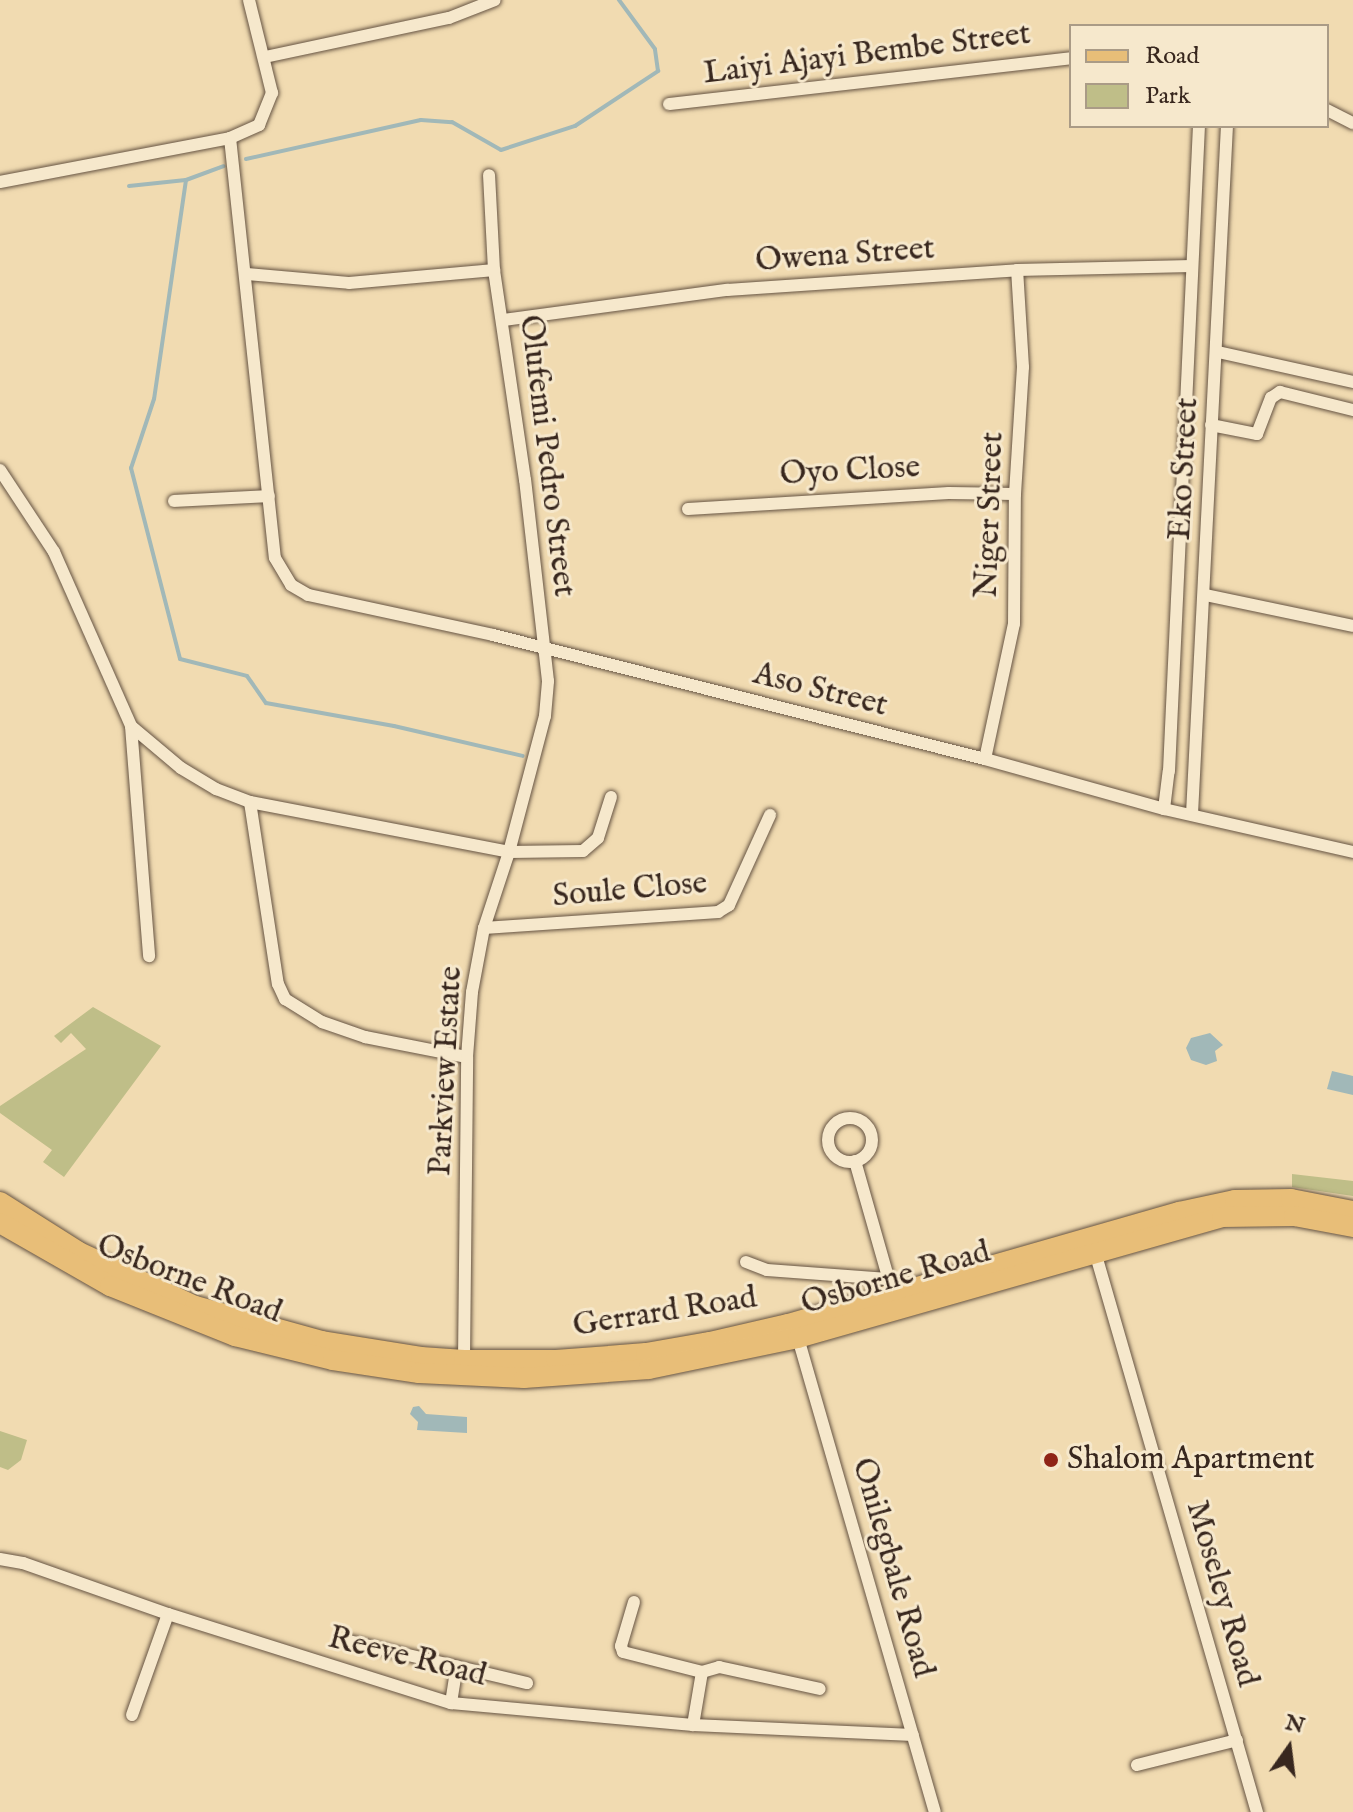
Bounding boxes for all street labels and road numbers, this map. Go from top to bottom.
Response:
street label: Laiyi Ajayi Bembe Street [701,16,1033,94]
street label: Owena Street [754,231,936,281]
street label: Olufemi Pedro Street [510,313,582,599]
street label: Eko Street [1162,397,1208,541]
street label: Niger Street [969,431,1013,599]
street label: Oyo Close [779,449,921,495]
street label: Aso Street [749,656,891,726]
street label: Soule Close [551,865,709,917]
street label: Parkview Estate [422,965,472,1177]
street label: Osborne Road [91,1227,287,1333]
street label: Osborne Road [797,1234,995,1324]
street label: Gerrard Road [570,1280,760,1346]
street label: Onilegbale Road [842,1454,942,1682]
street label: Moseley Road [1176,1497,1266,1691]
street label: Reeve Road [324,1620,490,1696]

